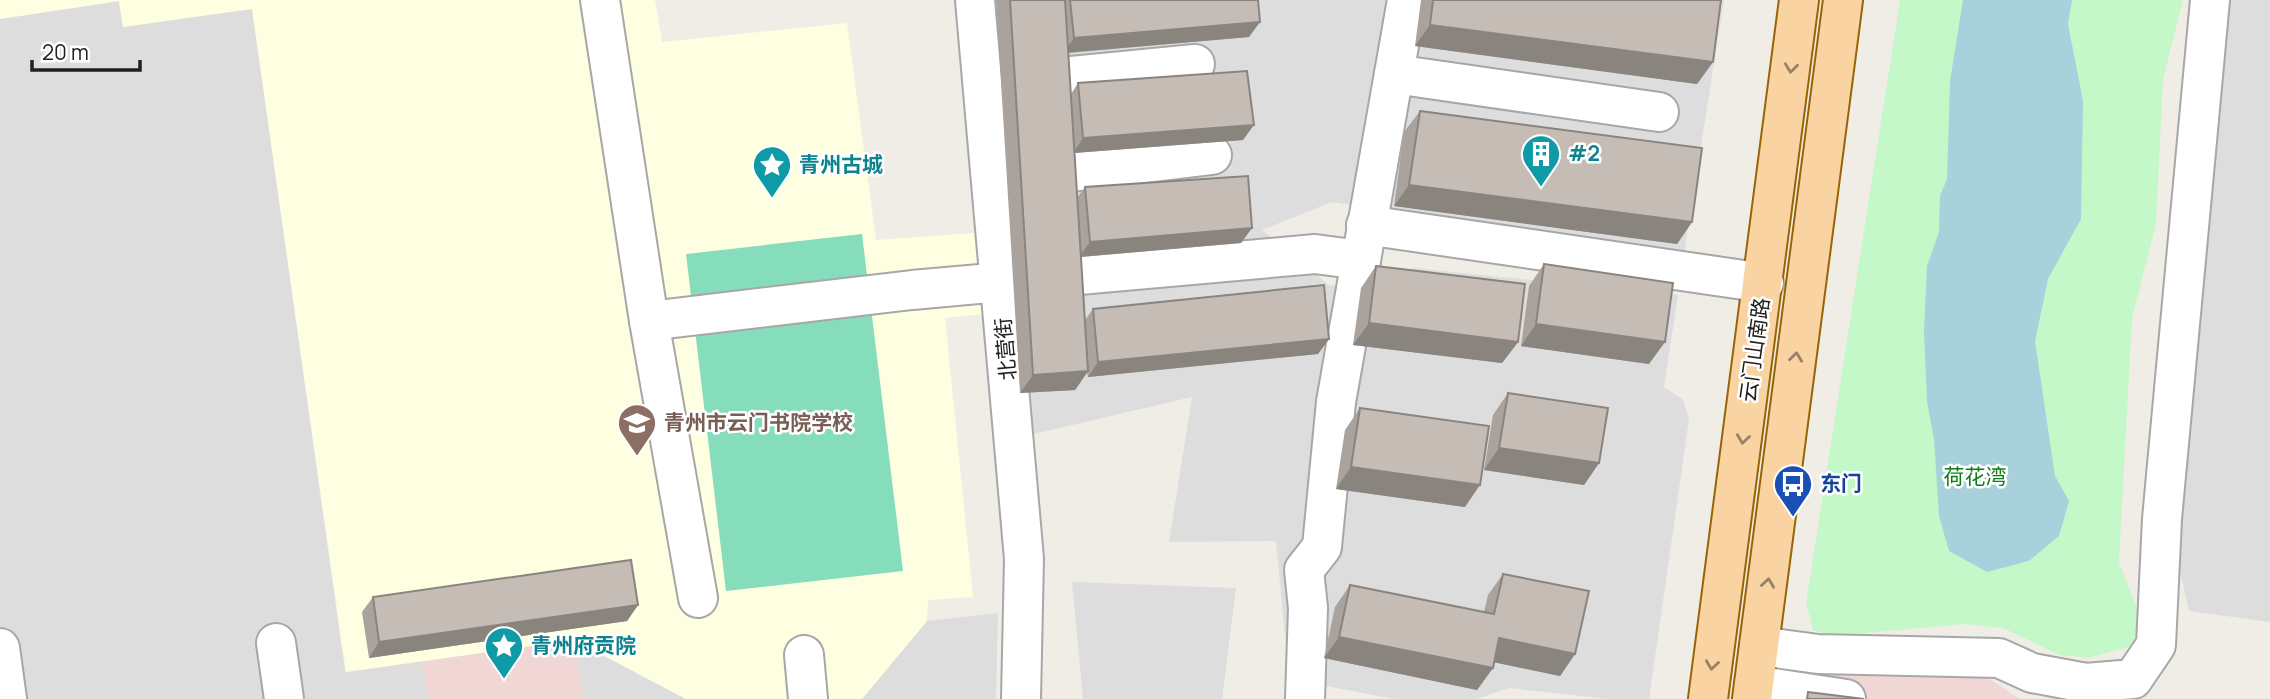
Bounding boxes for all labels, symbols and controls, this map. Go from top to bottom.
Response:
scale bar [32,28,140,72]
text: 20 m [42,38,89,66]
one-way arrow [1783,62,1798,74]
building icon: #2 [1520,133,1562,188]
place label: #2 [1568,139,1600,167]
place icon: 青州古城 [751,144,793,199]
place label: 青州古城 [799,150,883,178]
street label: 云门山南路 [1733,296,1775,404]
street label: 北营街 [988,316,1022,382]
one-way arrow [1789,351,1804,363]
school or university icon: 青州市云门书院学校 [616,402,658,457]
place label: 青州市云门书院学校 [664,408,853,436]
one-way arrow [1735,433,1750,445]
park label: 荷花湾 [1944,462,2007,490]
bus stop icon: 东门 [1772,463,1814,518]
place label: 东门 [1820,469,1862,497]
one-way arrow [1760,577,1775,589]
place icon: 青州府贡院 [483,625,525,680]
place label: 青州府贡院 [531,631,636,659]
one-way arrow [1705,659,1720,670]

